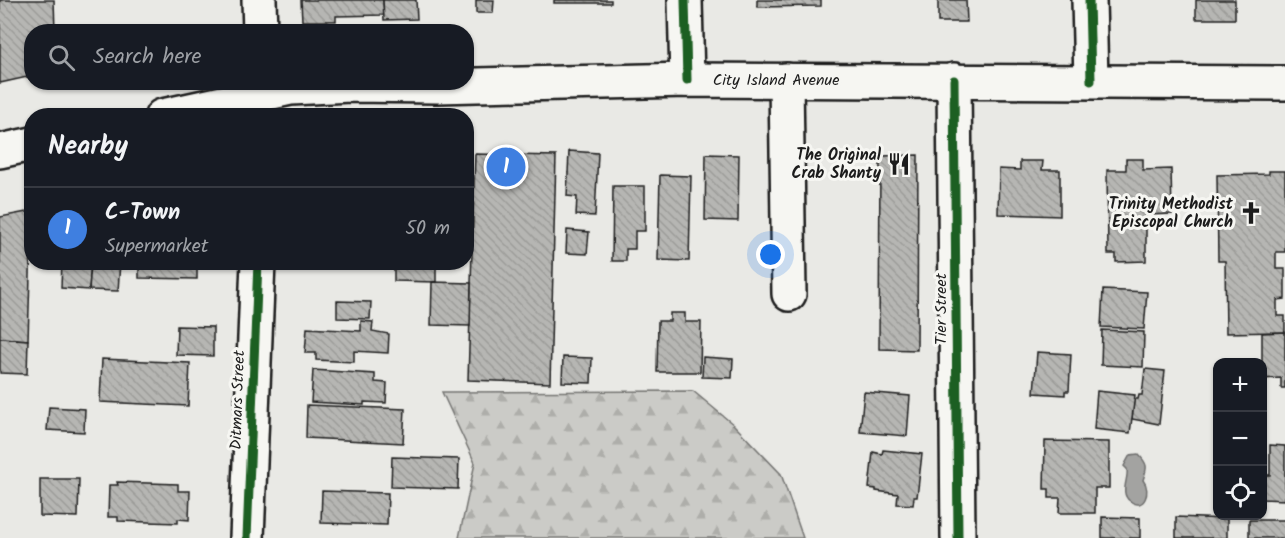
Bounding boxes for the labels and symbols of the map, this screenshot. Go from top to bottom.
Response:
street label: City Island Avenue [713,68,839,93]
place label: The Original Crab Shanty [792,143,882,186]
pin: 1 [486,144,526,190]
restaurant icon: The Original Crab Shanty [886,151,912,177]
place label: Trinity Methodist Episcopal Church [1109,192,1234,235]
church icon: Trinity Methodist Episcopal Church [1238,200,1264,226]
your location [756,240,785,269]
street label: Tier Street [929,272,954,345]
street label: Ditmars Street [224,349,252,450]

